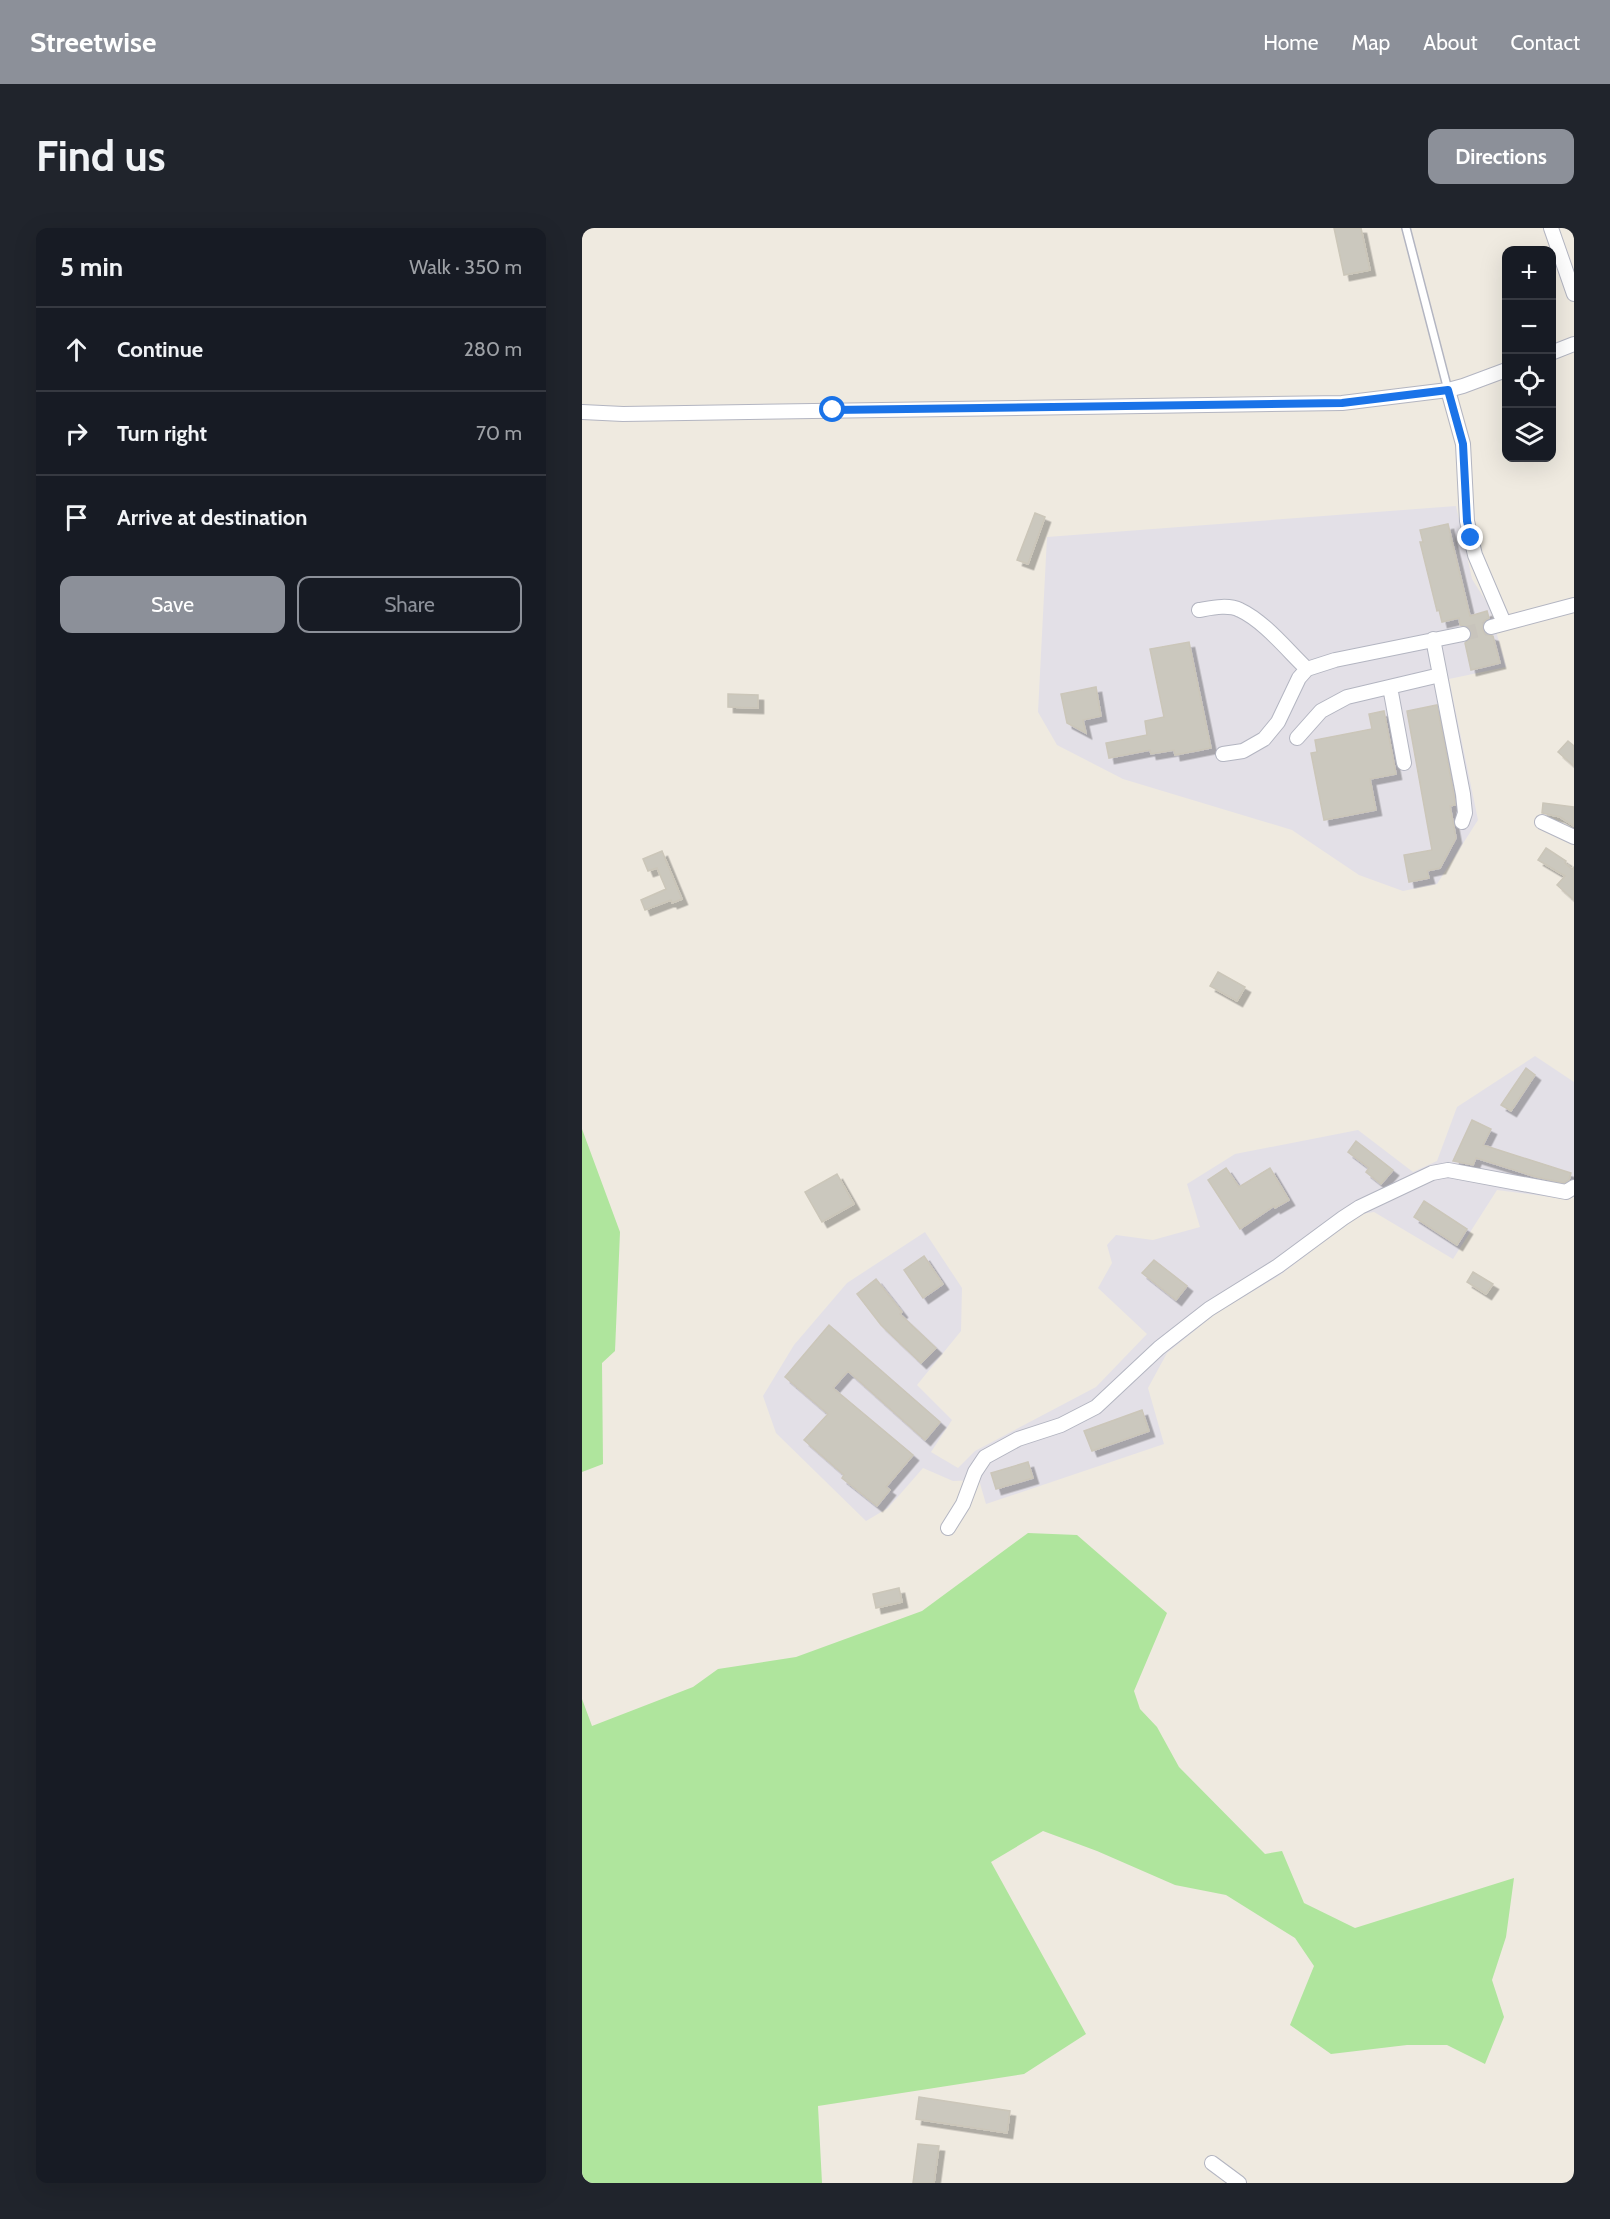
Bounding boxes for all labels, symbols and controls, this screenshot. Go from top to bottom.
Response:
text: Streetwise [30,25,156,59]
text: Home [1263,30,1319,55]
text: Map [1352,30,1390,55]
text: About [1423,30,1477,55]
text: Contact [1510,30,1580,55]
button: Directions [1428,129,1574,184]
text: Find us [36,130,165,182]
map controls [1502,246,1556,462]
button: + [1502,246,1556,300]
text: 5 min [60,251,123,283]
text: Walk · 350 m [409,255,522,279]
button: − [1502,300,1556,354]
icon: ahead [60,333,93,366]
text: Continue [117,336,203,363]
text: 280 m [463,337,522,361]
button: locate [1502,354,1556,408]
route start [819,396,845,422]
button: layers [1502,408,1556,462]
icon: right [60,417,93,450]
text: Turn right [117,420,207,447]
text: 70 m [476,421,522,445]
icon: arrive [60,501,93,534]
text: Arrive at destination [117,504,307,531]
route end [1457,524,1483,550]
button: Save [60,576,285,633]
button: Share [297,576,522,633]

